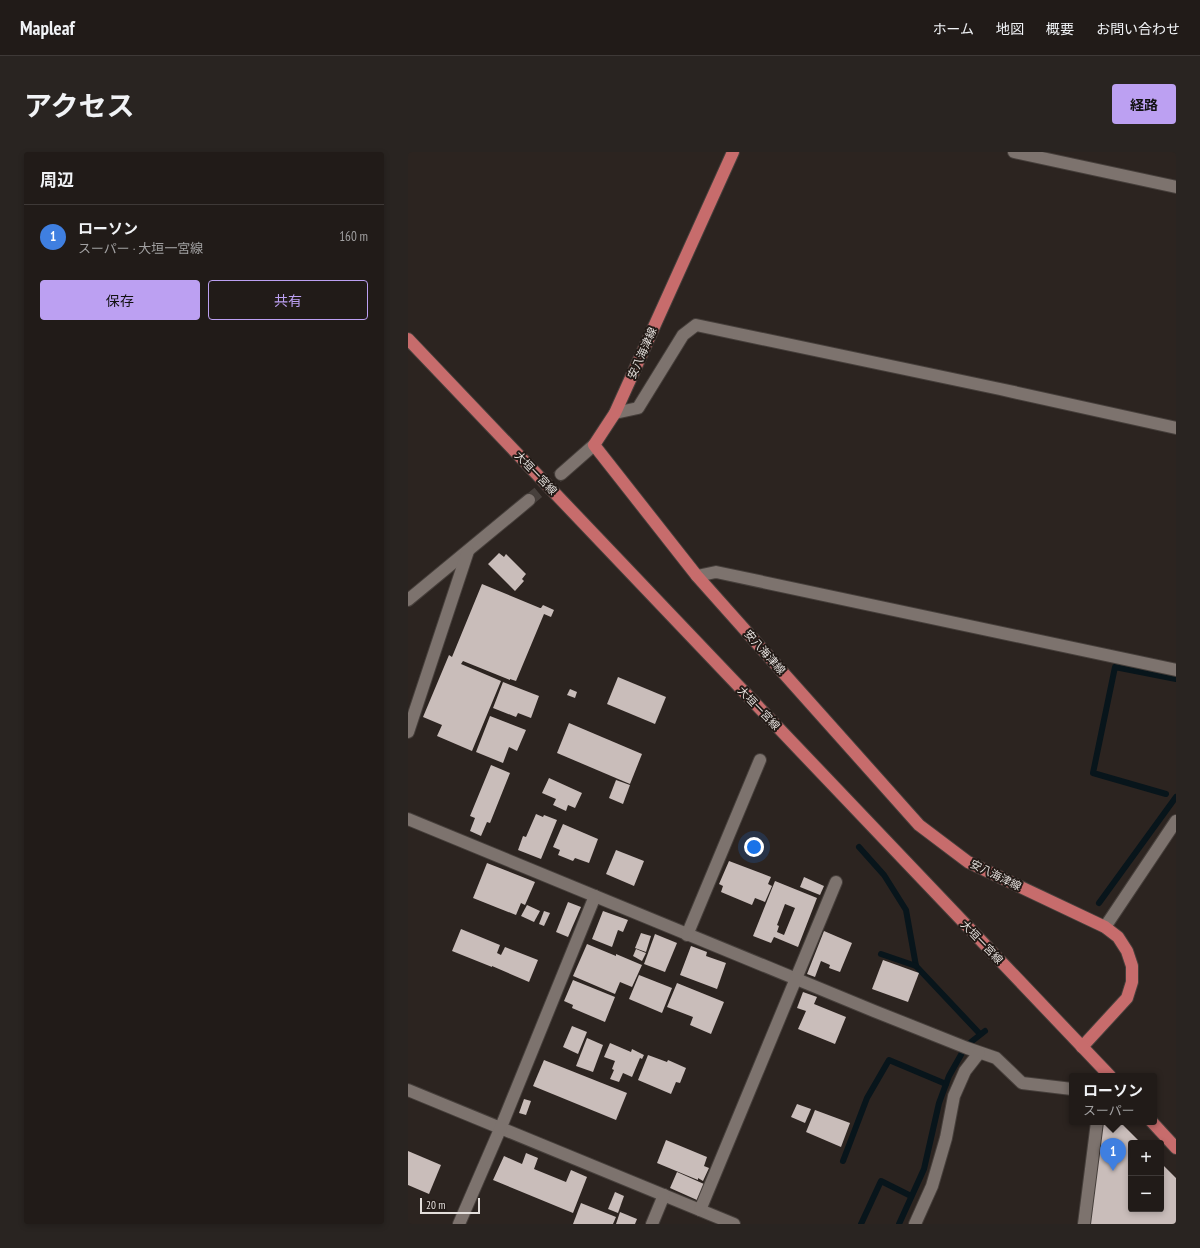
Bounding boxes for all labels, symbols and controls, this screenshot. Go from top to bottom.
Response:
text: Mapleaf [20,16,75,40]
text: ホーム [932,20,974,38]
text: 地図 [996,20,1024,38]
text: 概要 [1046,20,1074,38]
text: お問い合わせ [1096,20,1180,38]
button: 経路 [1112,84,1176,124]
text: アクセス [24,87,135,124]
text: 周辺 [40,169,74,191]
text: ローソン [78,219,138,238]
text: 1 [50,228,56,245]
text: 160 m [339,228,368,245]
text: スーパー · 大垣一宮線 [78,240,203,257]
button: 保存 [40,280,200,320]
button: 共有 [208,280,368,320]
street label: 安八海津線 [624,325,660,381]
street label: 大垣一宮線 [512,448,560,498]
street label: 安八海津線 [741,627,789,677]
street label: 大垣一宮線 [735,683,783,733]
your location [744,837,764,857]
street label: 安八海津線 [968,857,1024,893]
street label: 大垣一宮線 [958,917,1006,967]
popup [1069,1073,1157,1125]
text: ローソン [1083,1081,1143,1100]
text: スーパー [1083,1102,1135,1119]
pin: 1 [1100,1138,1126,1171]
map controls [1128,1140,1164,1212]
button: + [1128,1140,1164,1176]
button: − [1128,1176,1164,1212]
scale bar [420,1196,480,1215]
text: 20 m [426,1198,445,1212]

